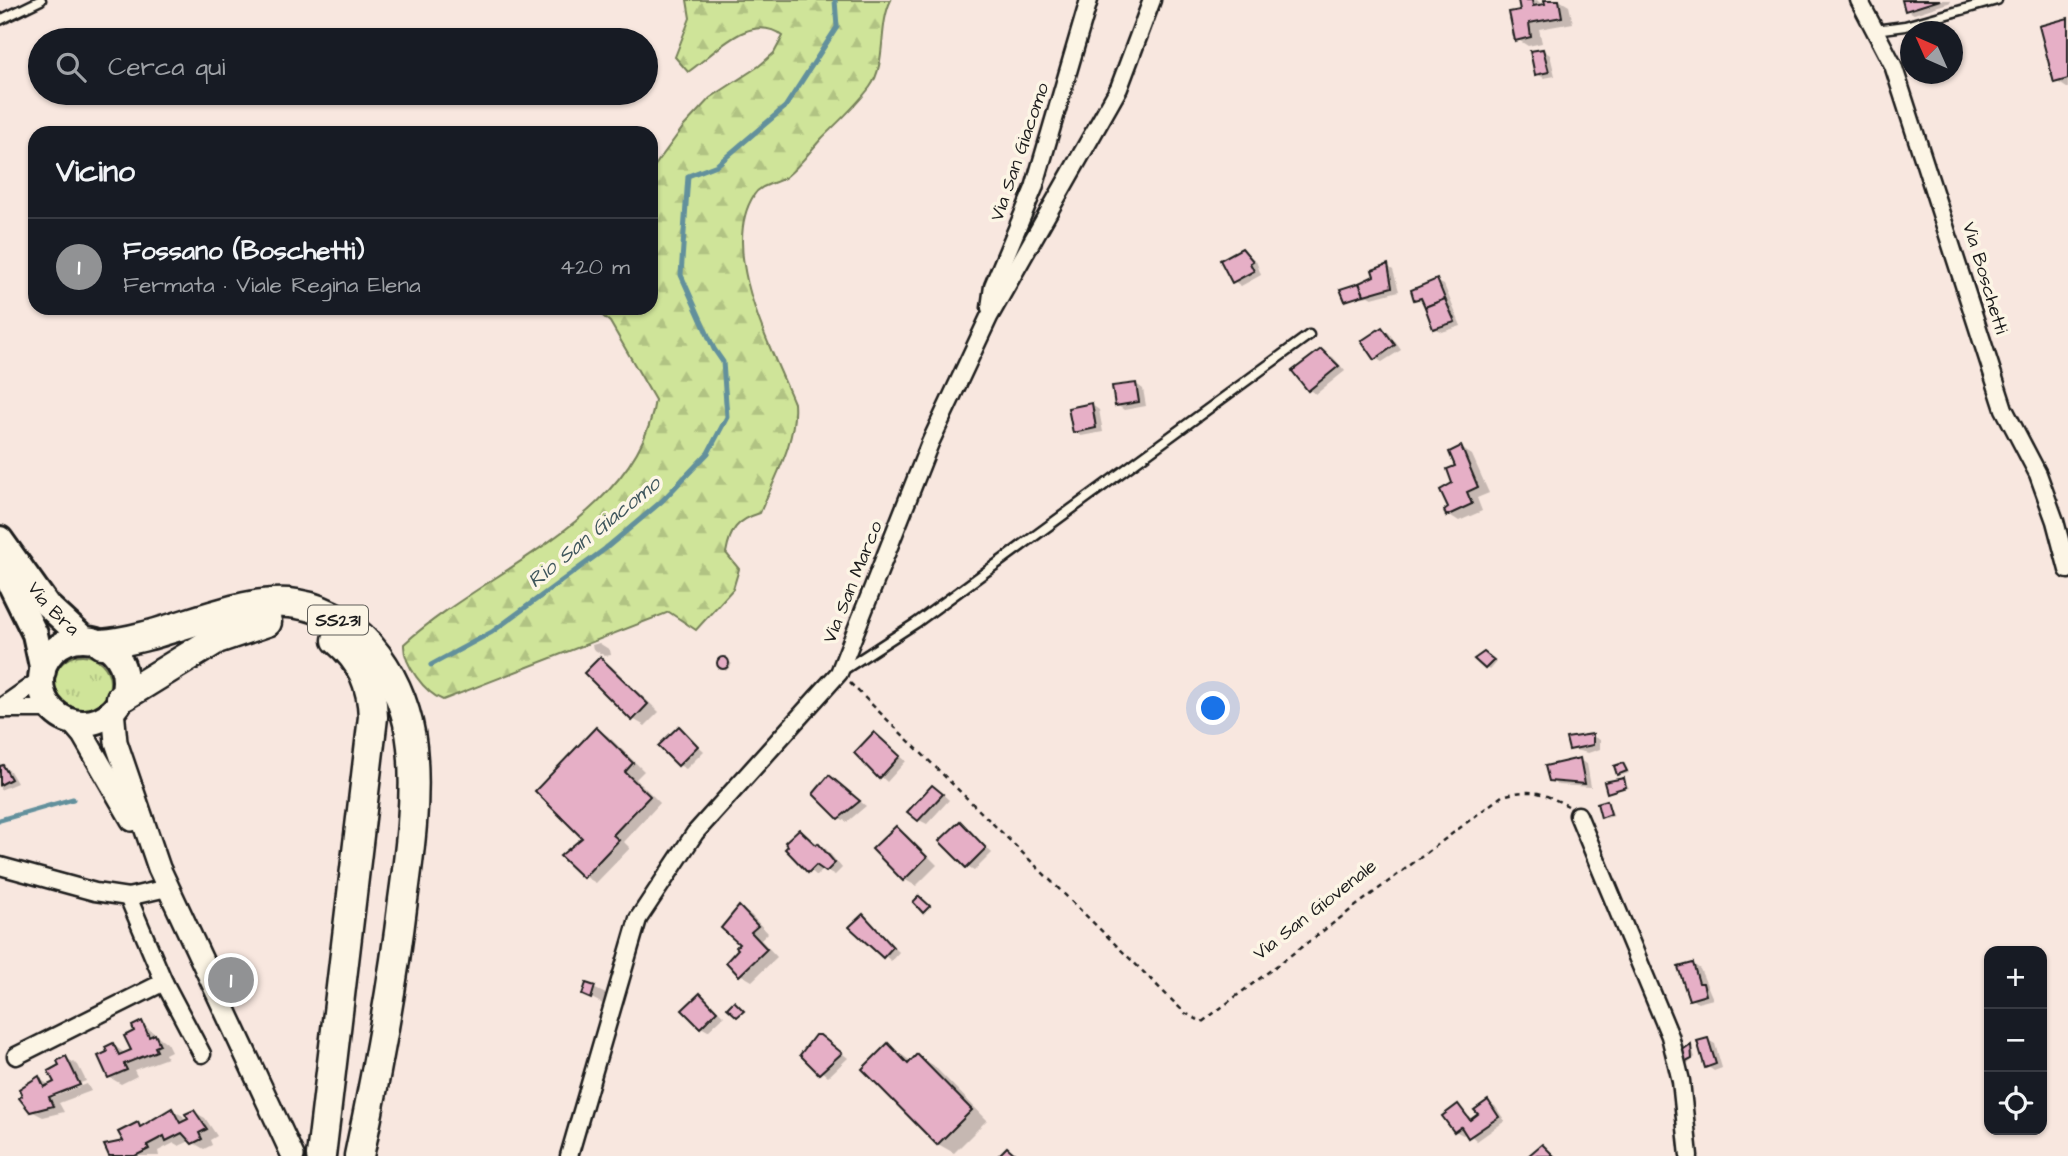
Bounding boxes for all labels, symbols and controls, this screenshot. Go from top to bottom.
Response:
north arrow [1900,21,1963,84]
search box [28,28,658,105]
icon: search [52,48,90,86]
text: Cerca qui [108,49,225,85]
street label: Via San Giacomo [984,79,1056,225]
text: Vicino [56,151,135,193]
street label: Via Boschetti [1955,219,2015,337]
text: Fossano (Boschetti) [123,233,364,269]
text: 1 [78,251,80,283]
text: 420 m [560,251,630,283]
text: Fermata · Viale Regina Elena [123,269,421,301]
water label: Rio San Giacomo [521,468,668,595]
street label: Via San Marco [816,517,890,647]
street label: Via Bra [21,576,86,642]
road number: SS231 [308,606,368,634]
your location [1196,691,1230,725]
street label: Via San Giovenale [1247,853,1383,967]
map controls [1984,946,2047,1135]
button: + [1984,946,2047,1009]
pin: 1 [208,954,254,1006]
button: − [1984,1009,2047,1072]
button: locate [1984,1072,2047,1135]

